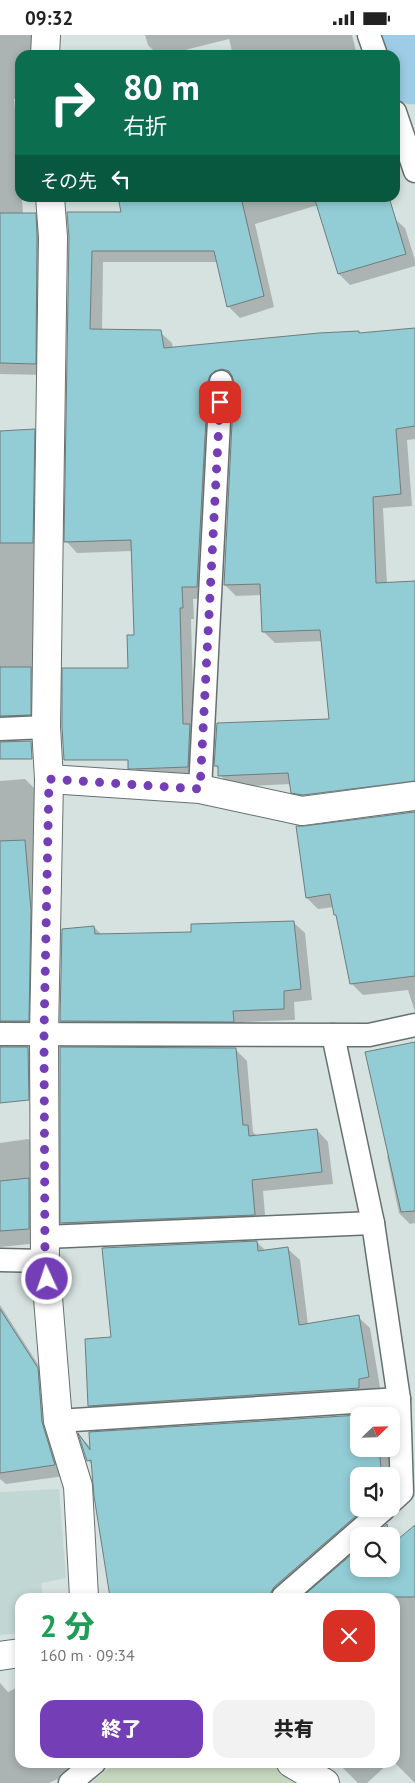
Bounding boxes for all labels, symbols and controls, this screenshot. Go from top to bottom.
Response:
text: 09:32 [25,6,73,30]
text: 80 m [123,64,200,110]
icon: right [40,70,105,135]
text: 右折 [123,112,167,140]
icon: left [107,165,135,193]
text: その先 [40,169,97,193]
pin [199,381,241,423]
icon: arrive [206,388,234,416]
position arrow [20,1252,72,1304]
north arrow [350,1407,400,1457]
map controls [350,1407,400,1577]
button: sound [350,1467,400,1517]
button: search [350,1527,400,1577]
text: 2 分 [40,1606,95,1645]
button: close [323,1610,375,1662]
text: 160 m · 09:34 [40,1645,135,1665]
button: 終了 [40,1700,203,1758]
button: 共有 [213,1700,375,1758]

